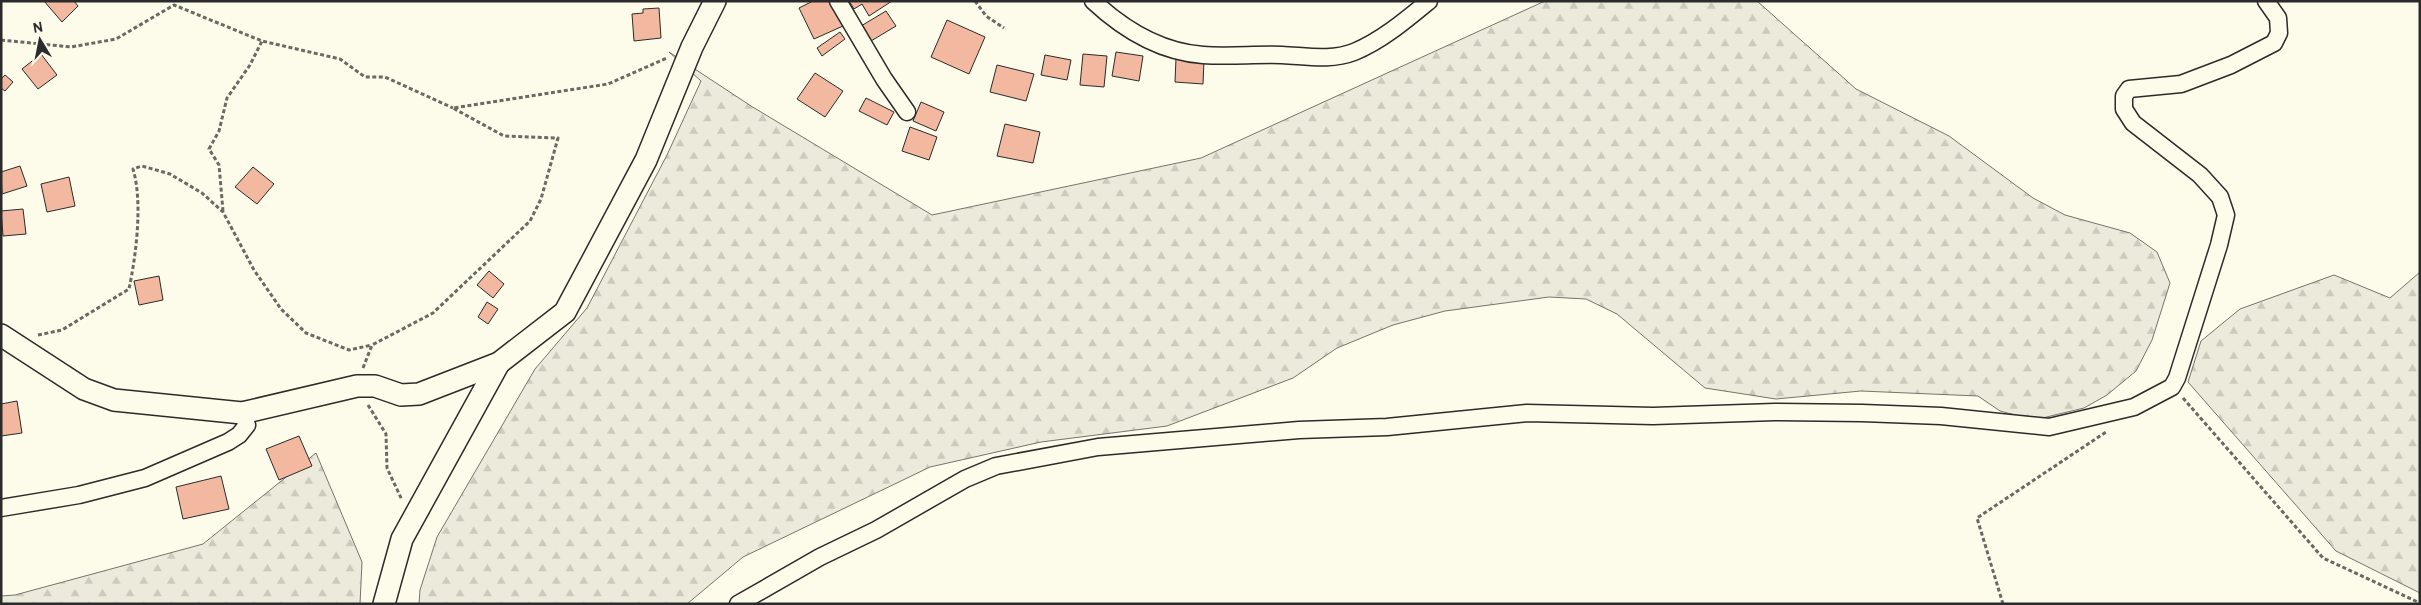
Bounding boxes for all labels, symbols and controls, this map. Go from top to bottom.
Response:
north arrow [15,15,65,65]
text: N [32,19,44,38]

